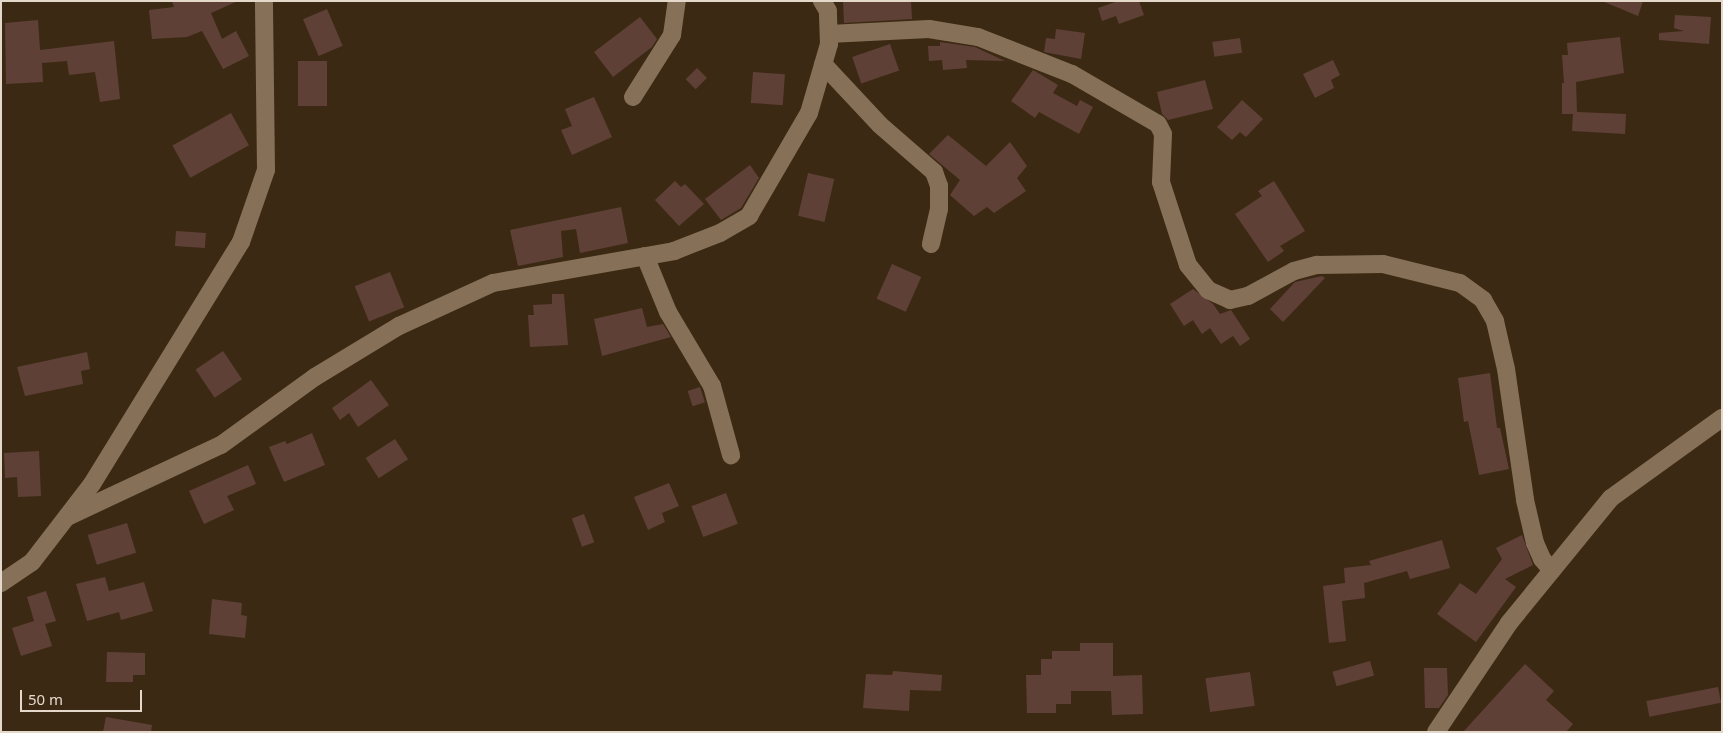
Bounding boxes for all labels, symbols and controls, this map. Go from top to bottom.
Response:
scale bar [22,680,145,712]
text: 50 m [28,689,63,709]

